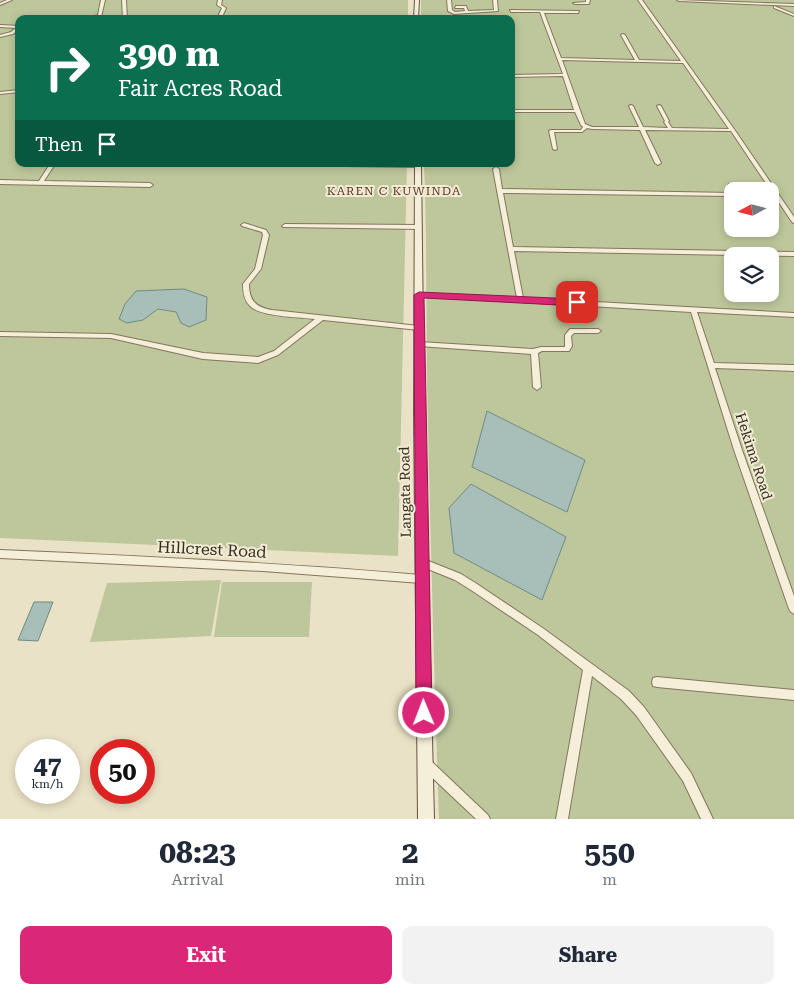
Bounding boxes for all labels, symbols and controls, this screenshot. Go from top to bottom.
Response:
text: 390 m [118,34,219,75]
icon: right [35,35,100,100]
text: Fair Acres Road [118,76,282,101]
icon: arrive [93,130,121,158]
text: Then [35,133,83,156]
north arrow [724,182,779,238]
map controls [724,182,779,302]
district label: KAREN C KUWINDA [327,184,461,198]
button: layers [724,247,779,302]
pin [556,281,598,323]
icon: arrive [563,288,591,316]
street label: Hekima Road [732,410,776,502]
street label: Langata Road [396,446,414,538]
street label: Hillcrest Road [157,537,267,562]
position arrow [397,686,449,738]
speed limit sign: 50 [90,739,155,804]
text: 47 [33,751,62,780]
text: km/h [31,777,64,791]
text: 08:23 [159,835,236,870]
text: 2 [402,835,418,870]
text: 550 [584,835,635,870]
text: Arrival [172,870,224,889]
text: min [395,870,425,889]
text: m [602,870,617,889]
button: Exit [20,926,392,984]
button: Share [402,926,774,984]

